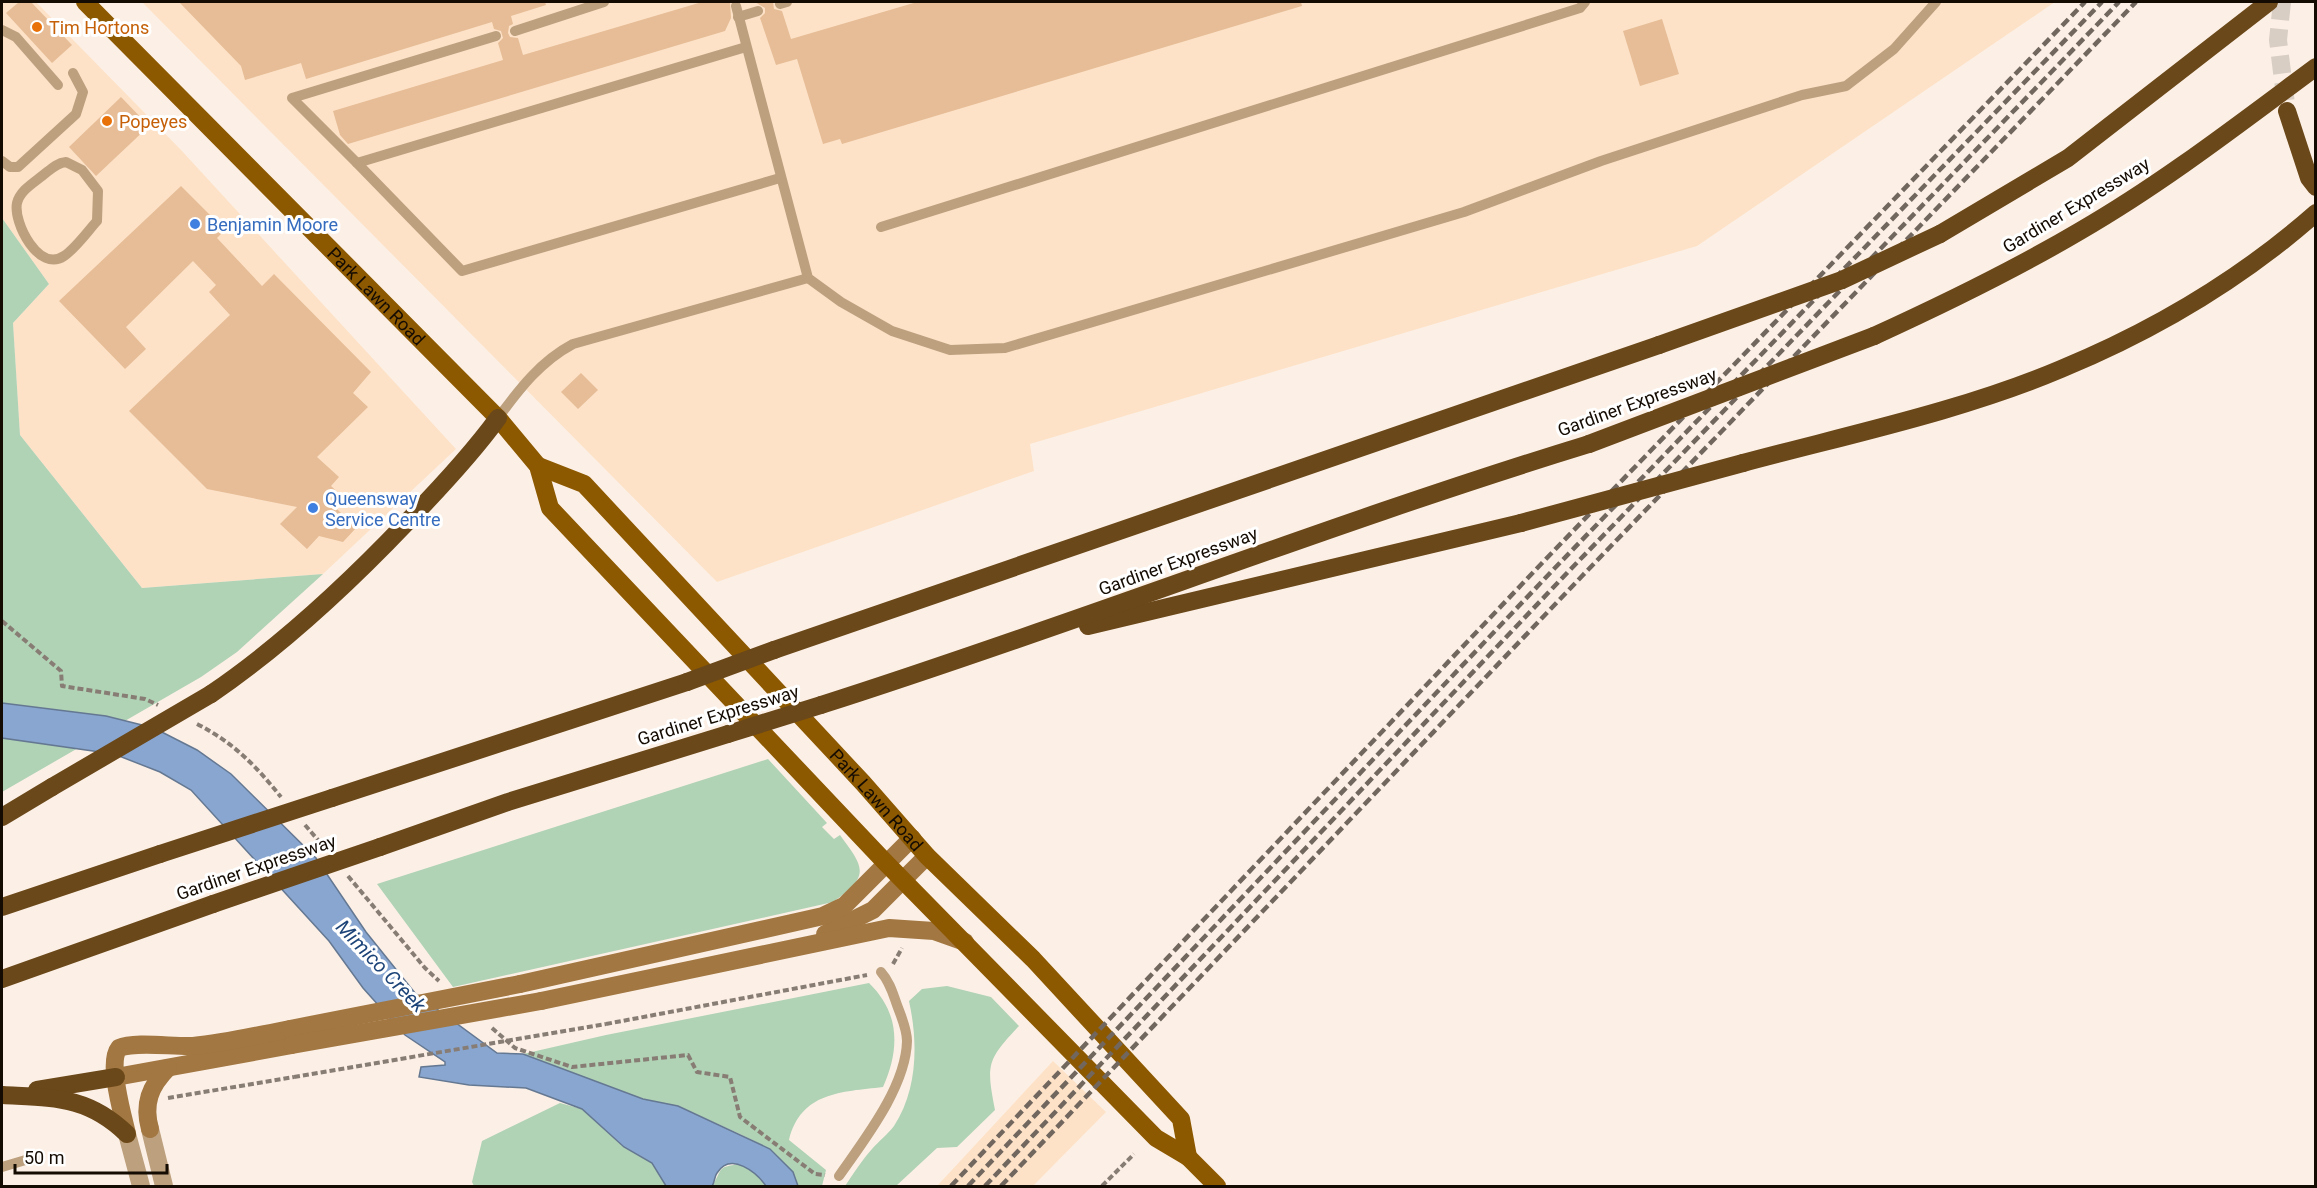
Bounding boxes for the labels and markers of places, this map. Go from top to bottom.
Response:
place label: Tim Hortons [49,17,149,38]
marker: Tim Hortons [30,20,44,34]
place label: Popeyes [119,111,187,132]
marker: Popeyes [100,114,114,128]
place label: Benjamin Moore [207,214,338,235]
marker: Benjamin Moore [188,217,202,231]
place label: Queensway Service Centre [325,488,441,530]
marker: Queensway Service Centre [306,501,320,515]

